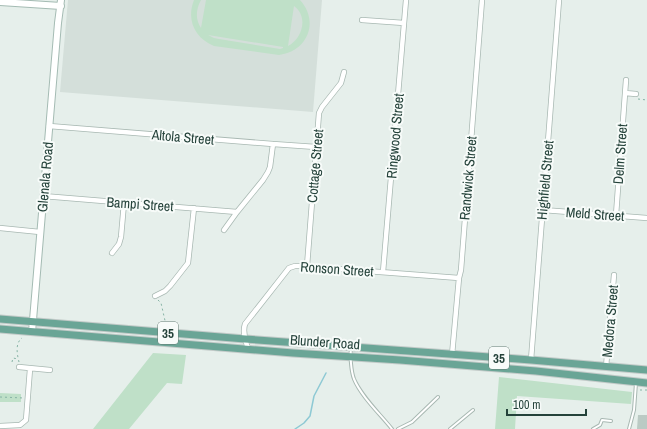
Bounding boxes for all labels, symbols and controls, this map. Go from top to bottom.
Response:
street label: Ringwood Street [382,93,408,179]
street label: Delm Street [609,123,631,185]
street label: Altola Street [150,125,215,149]
street label: Cottage Street [303,128,327,204]
street label: Randwick Street [455,135,481,221]
street label: Highfield Street [533,139,557,221]
street label: Glenala Road [33,141,57,213]
street label: Bampi Street [106,193,174,215]
street label: Meld Street [565,203,625,225]
street label: Ronson Street [300,257,374,281]
street label: Medora Street [598,284,622,358]
road number: 35 [158,322,178,344]
street label: Blunder Road [289,331,361,353]
road number: 35 [489,347,509,369]
scale bar [507,391,586,417]
text: 100 m [513,397,540,413]

